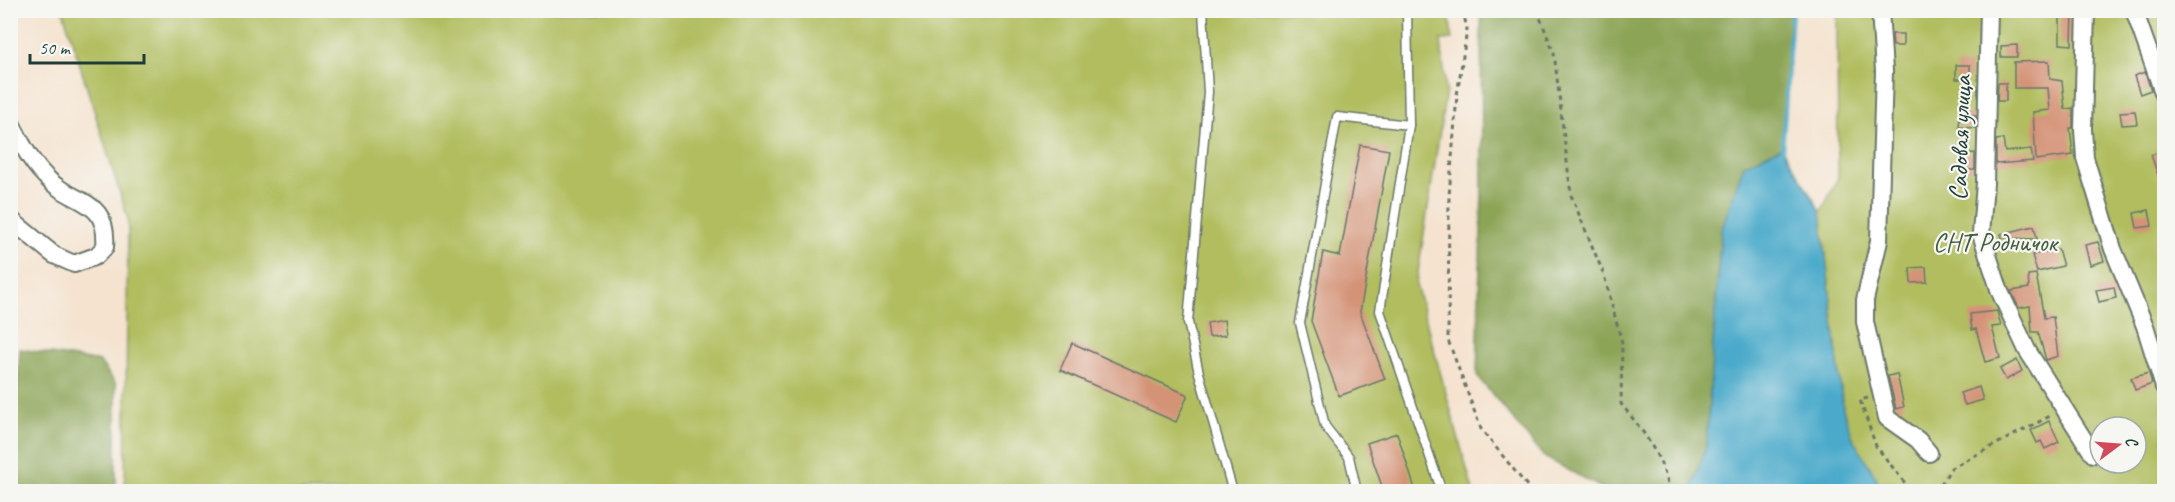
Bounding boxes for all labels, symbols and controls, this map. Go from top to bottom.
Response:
scale bar [30,27,144,65]
text: 50 m [39,37,72,59]
street label: Садовая улица [1941,73,1979,201]
park label: СНТ Родничок [1933,226,2059,259]
north arrow [2088,415,2148,475]
text: С [2121,435,2143,450]

